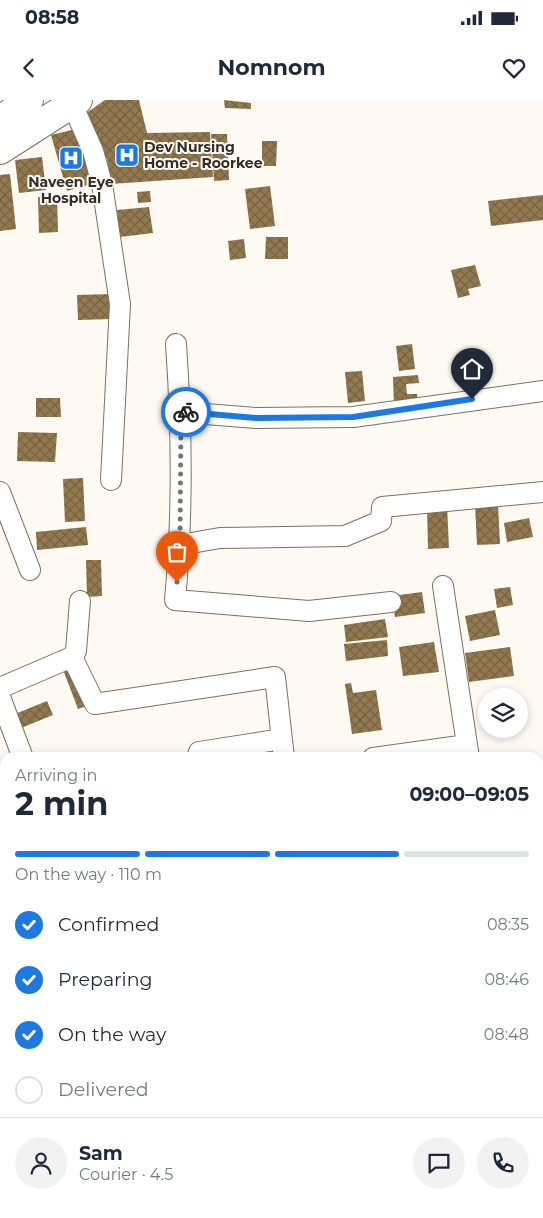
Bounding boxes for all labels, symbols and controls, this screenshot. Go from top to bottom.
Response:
text: 08:58 [25,6,79,29]
icon: back [15,54,43,82]
text: Nomnom [217,54,326,81]
icon: heart [500,54,528,82]
place label: Dev Nursing Home - Roorkee [144,138,263,172]
hospital icon: Dev Nursing Home - Roorkee [114,142,140,168]
hospital icon: Naveen Eye Hospital [58,145,84,171]
place label: Naveen Eye Hospital [28,173,114,207]
pin [451,348,493,399]
icon: home [458,355,486,383]
courier [161,387,211,437]
icon: bike [172,398,200,426]
pin [156,531,198,582]
icon: bag [163,538,191,566]
map controls [478,688,528,738]
button: layers [478,688,528,738]
text: Arriving in [15,766,97,785]
text: 09:00–09:05 [409,783,529,806]
text: 2 min [15,784,108,823]
text: On the way · 110 m [15,865,162,884]
icon: check [15,911,43,939]
text: Confirmed [58,913,159,936]
text: 08:35 [487,915,529,934]
icon: check [15,966,43,994]
text: Preparing [58,968,153,991]
text: 08:46 [484,970,529,989]
icon: check [15,1021,43,1049]
text: On the way [58,1023,166,1046]
text: 08:48 [484,1025,529,1044]
text: Delivered [58,1078,149,1101]
button: person [15,1137,67,1189]
button: chat [413,1137,465,1189]
button: phone [477,1137,529,1189]
text: Sam [79,1142,123,1165]
text: Courier · 4.5 [79,1165,173,1184]

